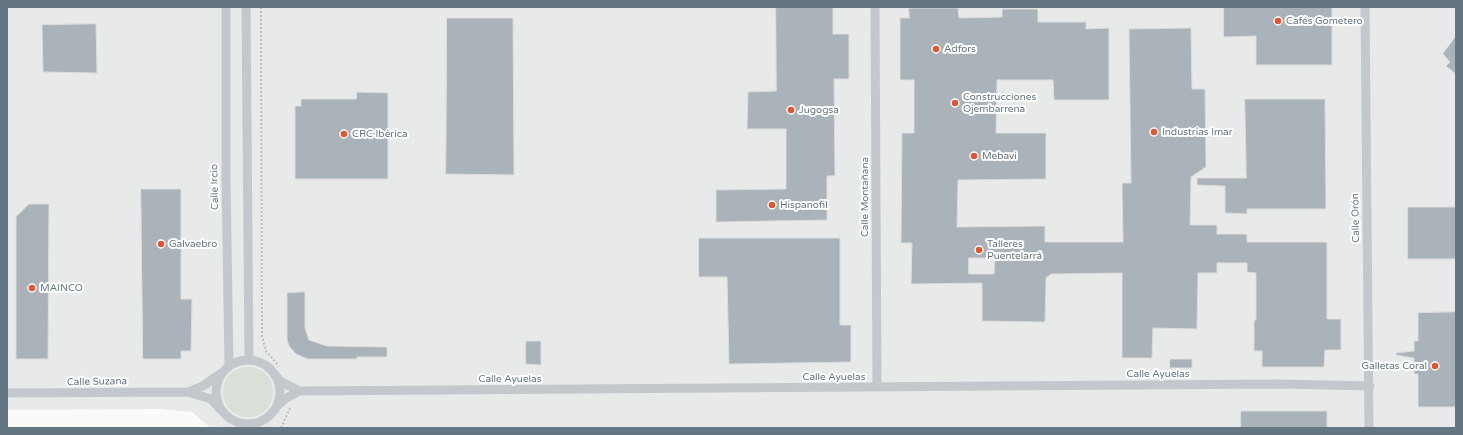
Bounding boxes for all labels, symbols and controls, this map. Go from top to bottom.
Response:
place label: Cafés Gometero [1286,15,1363,27]
marker: Cafés Gometero [1273,16,1283,26]
place label: Adfors [944,43,976,55]
marker: Adfors [931,44,941,54]
place label: Construcciones Ojembarrena [963,91,1036,114]
marker: Construcciones Ojembarrena [950,98,960,108]
place label: Jugogsa [799,104,839,116]
marker: Jugogsa [786,105,796,115]
place label: Industrias Imar [1162,126,1233,138]
marker: Industrias Imar [1149,127,1159,137]
place label: CRC Ibérica [352,128,408,140]
marker: CRC Ibérica [339,129,349,139]
place label: Mebavi [982,150,1017,162]
marker: Mebavi [969,151,979,161]
street label: Calle Montañana [859,157,871,237]
street label: Calle Ircio [209,164,221,210]
street label: Calle Orón [1350,193,1362,243]
place label: Hispanofil [780,199,828,211]
marker: Hispanofil [767,200,777,210]
place label: Galvaebro [169,238,217,250]
place label: Talleres Puentelarrá [987,238,1042,262]
marker: Galvaebro [156,239,166,249]
marker: Talleres Puentelarrá [974,245,984,255]
place label: MAINCO [40,282,83,294]
marker: MAINCO [27,283,37,293]
place label: Galletas Coral [1362,360,1427,372]
marker: Galletas Coral [1430,361,1440,371]
street label: Calle Ayuelas [1127,368,1189,380]
street label: Calle Ayuelas [803,371,865,383]
street label: Calle Ayuelas [479,373,541,385]
street label: Calle Suzana [67,375,127,389]

